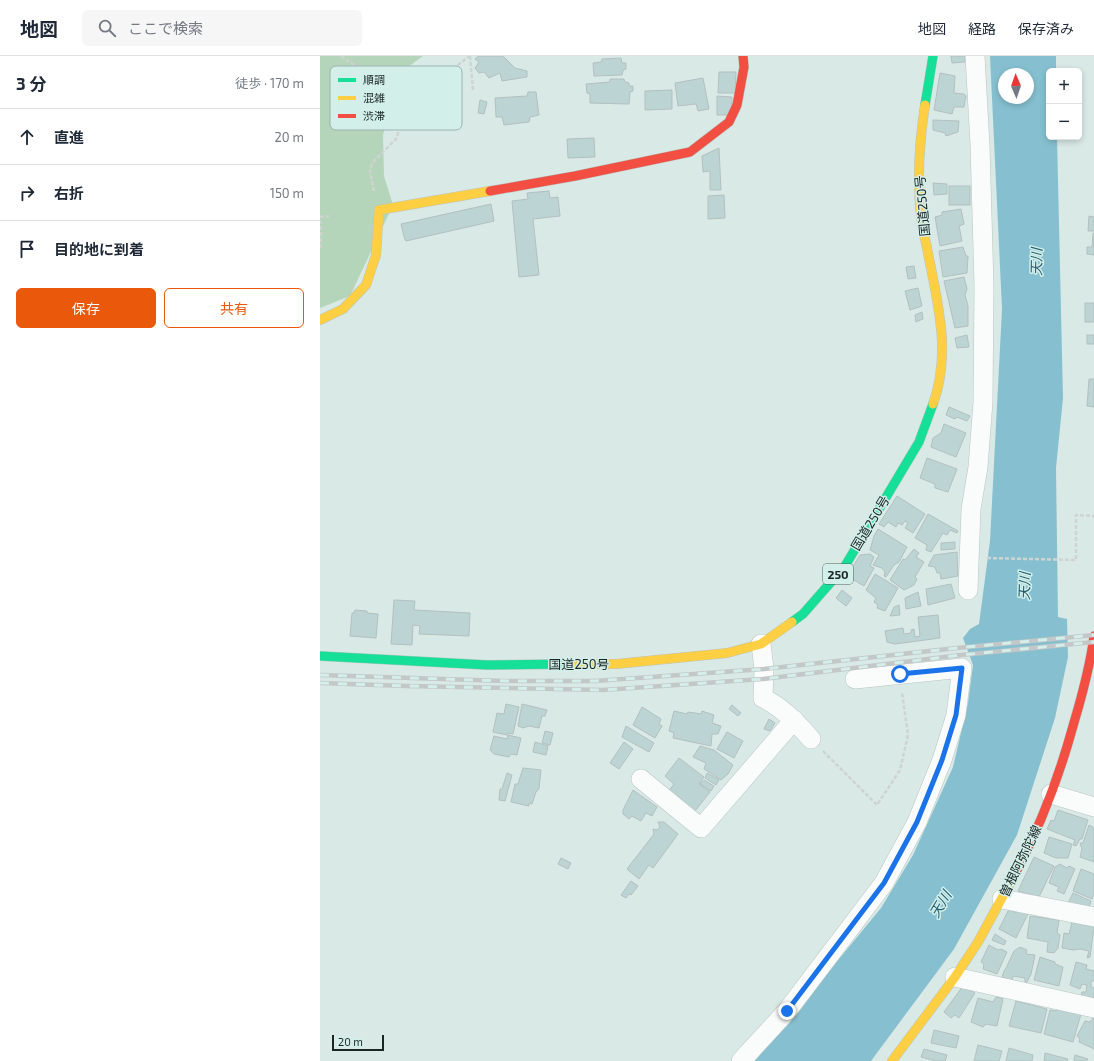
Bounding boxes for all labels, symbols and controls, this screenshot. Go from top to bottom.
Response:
search box [82,10,362,46]
text: 地図 [20,17,58,40]
icon: search [96,17,118,39]
text: ここで検索 [128,19,203,37]
text: 地図 [918,20,946,37]
text: 経路 [968,20,996,37]
text: 保存済み [1018,20,1074,37]
legend [330,66,462,130]
north arrow [998,68,1034,104]
map controls [1046,68,1082,140]
button: + [1046,68,1082,104]
text: 3 分 [16,73,46,93]
text: 順調 [363,73,385,86]
text: 徒歩 · 170 m [235,75,304,91]
text: 混雑 [363,91,385,104]
button: − [1046,104,1082,140]
text: 渋滞 [363,109,385,122]
icon: ahead [16,126,38,148]
text: 直進 [54,128,84,146]
text: 20 m [275,129,304,145]
street label: 国道250号 [911,175,933,237]
icon: right [16,182,38,204]
text: 右折 [54,184,84,202]
text: 150 m [270,185,304,201]
icon: arrive [16,238,38,260]
text: 目的地に到着 [54,240,144,258]
water label: 天川 [1027,246,1045,276]
button: 保存 [16,288,156,328]
button: 共有 [164,288,304,328]
street label: 国道250号 [847,493,893,553]
road number: 250 [823,564,853,584]
water label: 天川 [1015,570,1033,600]
street label: 国道250号 [548,656,610,672]
route start [891,665,909,683]
street label: 曽根阿弥陀線 [996,822,1044,900]
water label: 天川 [926,886,956,920]
route end [778,1002,796,1020]
scale bar [332,1033,384,1052]
text: 20 m [338,1035,363,1048]

